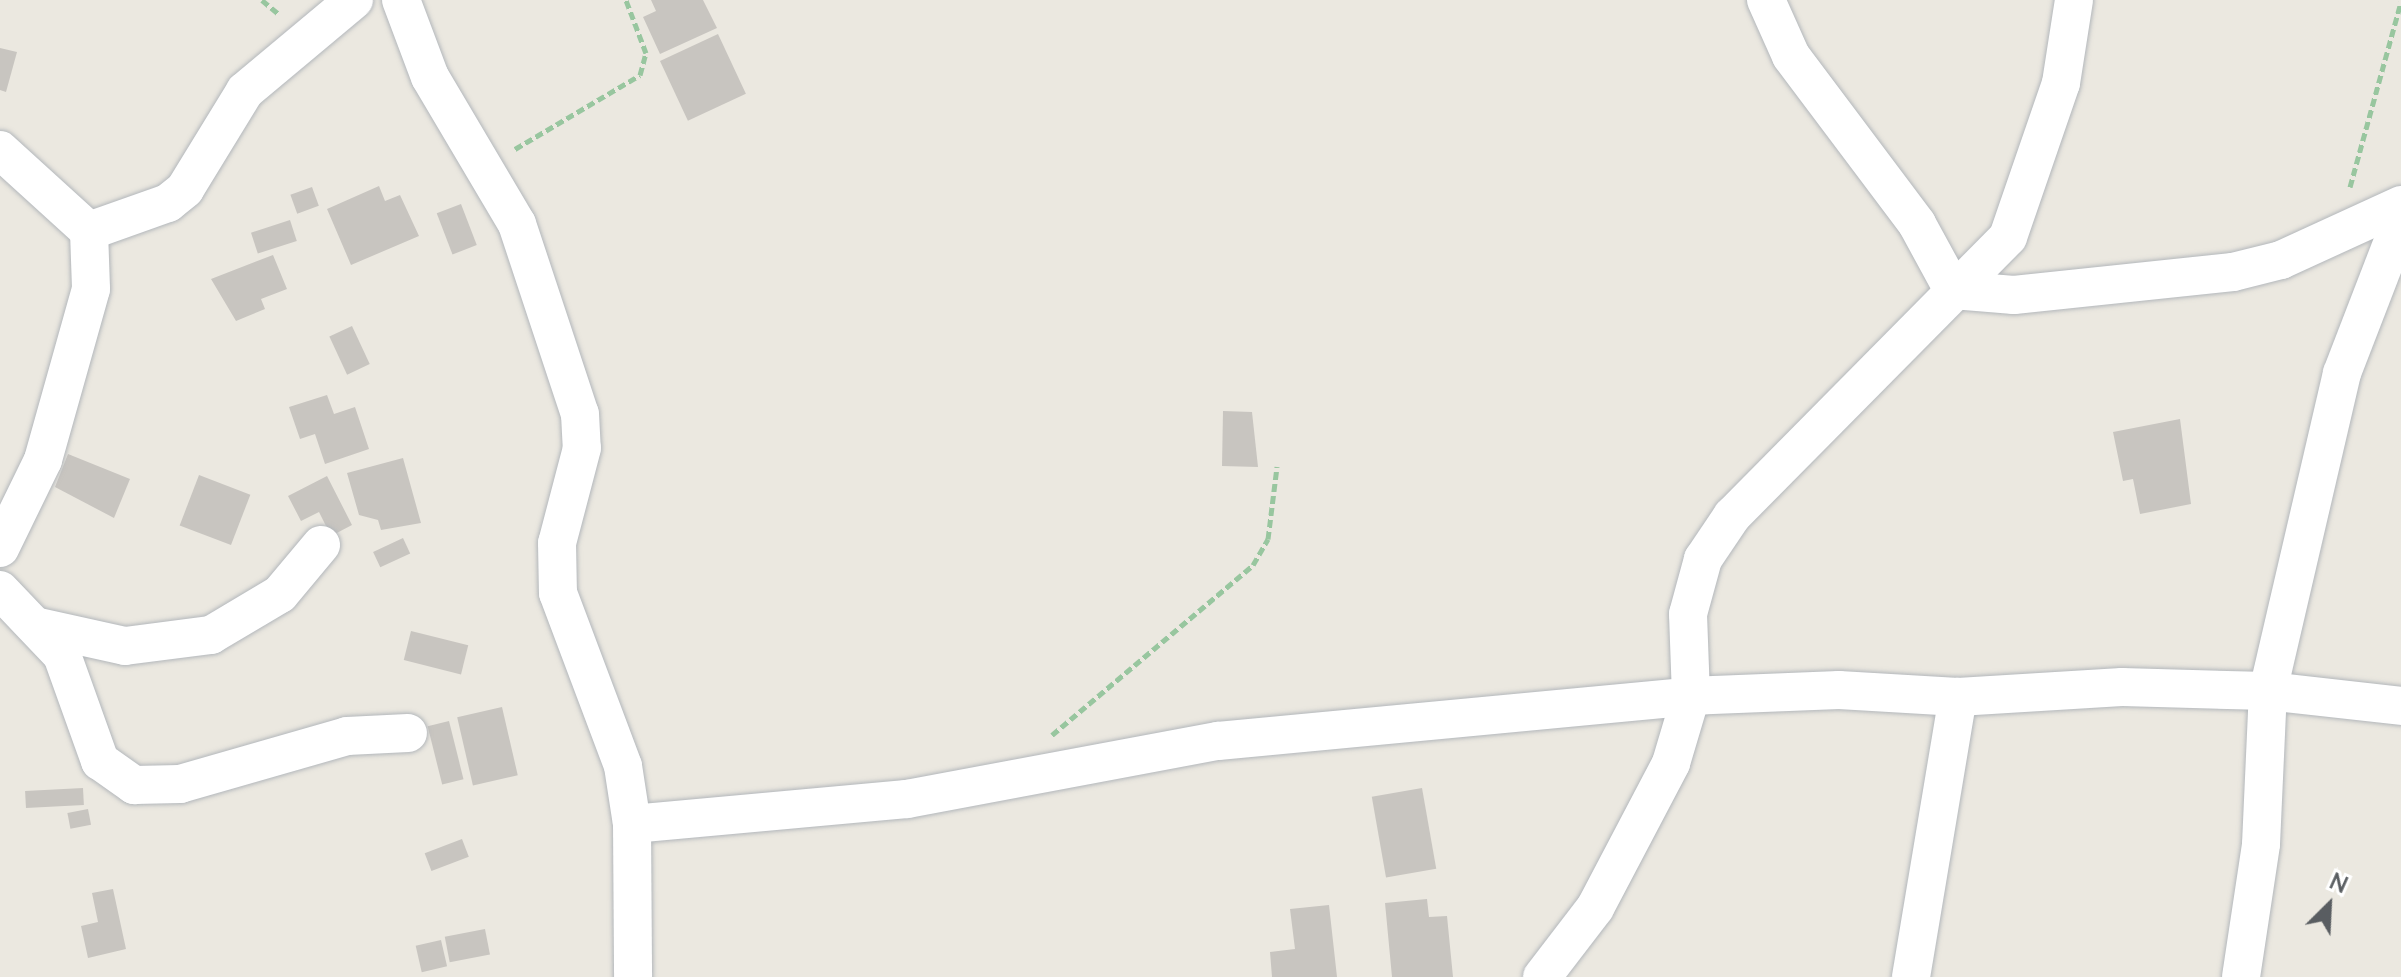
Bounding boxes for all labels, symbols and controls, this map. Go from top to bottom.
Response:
north arrow [2289,865,2369,945]
text: N [2326,867,2352,898]

